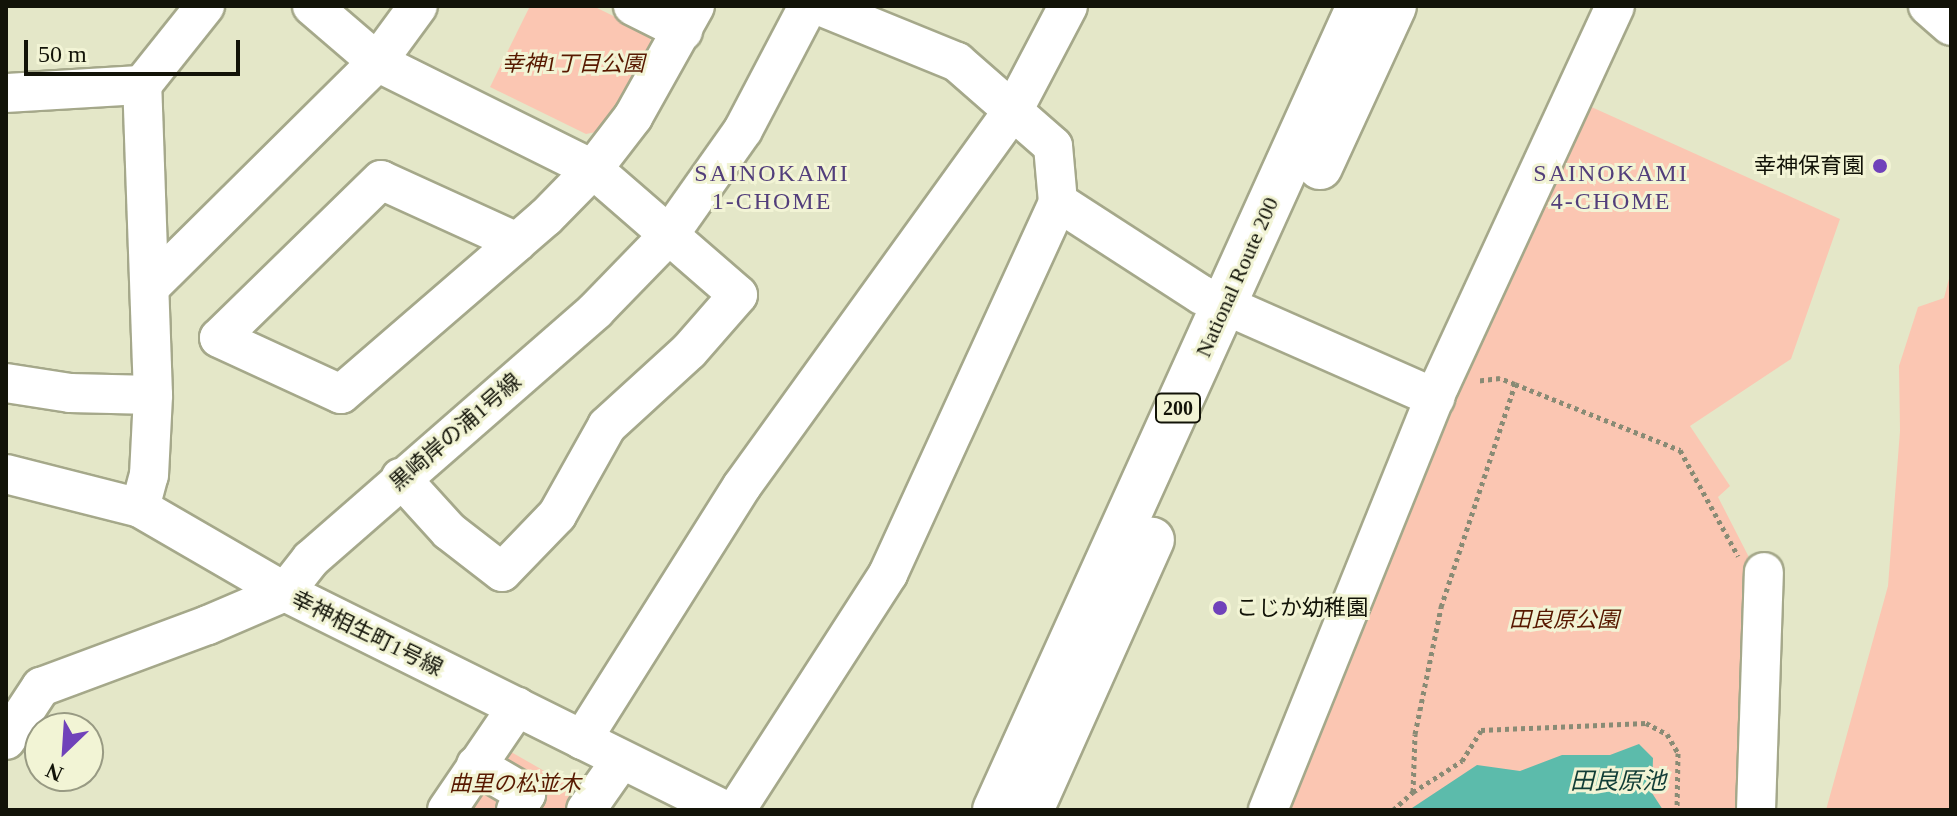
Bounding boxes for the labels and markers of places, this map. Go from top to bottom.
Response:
place label: 幸神保育園 [1754,153,1864,179]
marker: 幸神保育園 [1871,157,1889,175]
place label: こじか幼稚園 [1236,595,1368,621]
marker: こじか幼稚園 [1211,599,1229,617]

